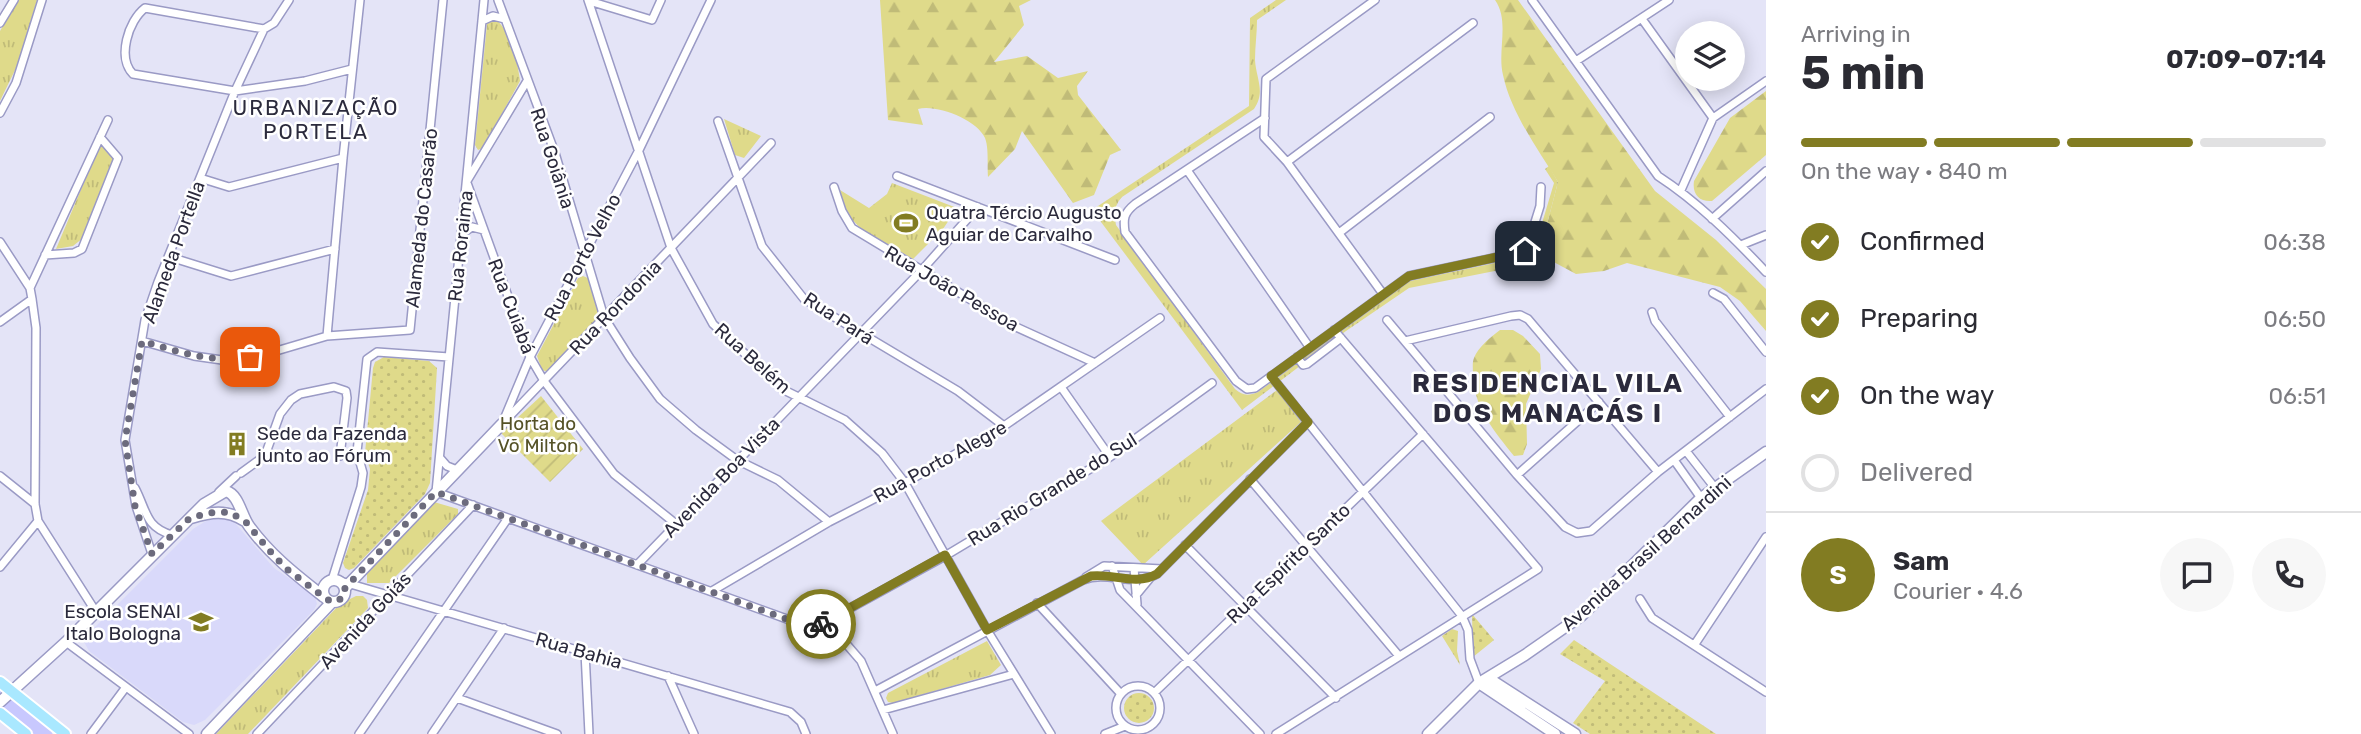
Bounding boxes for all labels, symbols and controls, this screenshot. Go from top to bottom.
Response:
text: Arriving in [1801,20,1911,48]
map controls [1675,21,1745,91]
button: layers [1675,21,1745,91]
text: 07:09–07:14 [2166,44,2326,75]
text: 5 min [1801,46,1925,101]
district label: URBANIZAÇÃO PORTELA [233,95,400,144]
street label: Rua Goiânia [525,105,580,211]
street label: Alameda do Casarão [401,127,442,309]
text: On the way · 840 m [1801,157,2008,185]
street label: Alameda Portella [137,178,210,326]
street label: Rua Roraima [443,189,478,303]
street label: Rua Porto Velho [539,190,626,325]
place label: Quatra Tércio Augusto Aguiar de Carvalho [926,201,1122,246]
sports icon: Quatra Tércio Augusto Aguiar de Carvalho [892,209,920,237]
pin [1495,221,1555,281]
icon: check [1801,223,1839,261]
text: Confirmed [1860,226,1985,257]
text: 06:38 [2263,228,2326,256]
icon: home [1506,232,1544,270]
street label: Rua João Pessoa [880,241,1023,336]
street label: Rua Cuiabá [483,255,540,357]
street label: Rua Rondonia [565,255,666,359]
street label: Rua Pará [799,287,878,350]
icon: check [1801,300,1839,338]
text: Preparing [1860,303,1978,334]
text: 06:50 [2263,305,2326,333]
street label: Rua Belém [710,318,795,399]
pin [220,327,280,387]
icon: bag [231,338,269,376]
district label: RESIDENCIAL VILA DOS MANACÁS I [1412,368,1684,429]
icon: check [1801,377,1839,415]
text: On the way [1860,380,1994,411]
text: 06:51 [2268,382,2326,410]
park label: Horta do Võ Milton [497,412,579,457]
street label: Avenida Boa Vista [658,412,785,542]
street label: Rua Porto Alegre [870,415,1011,508]
place label: Sede da Fazenda junto ao Fórum [256,422,407,467]
street label: Rua Rio Grande do Sul [963,428,1141,551]
building icon: Sede da Fazenda junto ao Fórum [223,430,251,458]
text: Delivered [1860,457,1973,488]
street label: Avenida Brasil Bernardini [1557,471,1736,636]
street label: Rua Espírito Santo [1222,498,1355,628]
button: chat [2160,538,2234,612]
button: phone [2252,538,2326,612]
text: Sam [1893,546,1949,577]
text: S [1829,560,1847,591]
street label: Avenida Goiás [315,567,416,674]
text: Courier · 4.6 [1893,577,2023,605]
courier [786,589,856,659]
place label: Escola SENAI Italo Bologna [64,600,181,645]
icon: bike [802,605,840,643]
school or university icon: Escola SENAI Italo Bologna [187,608,215,636]
street label: Rua Bahia [533,627,625,674]

